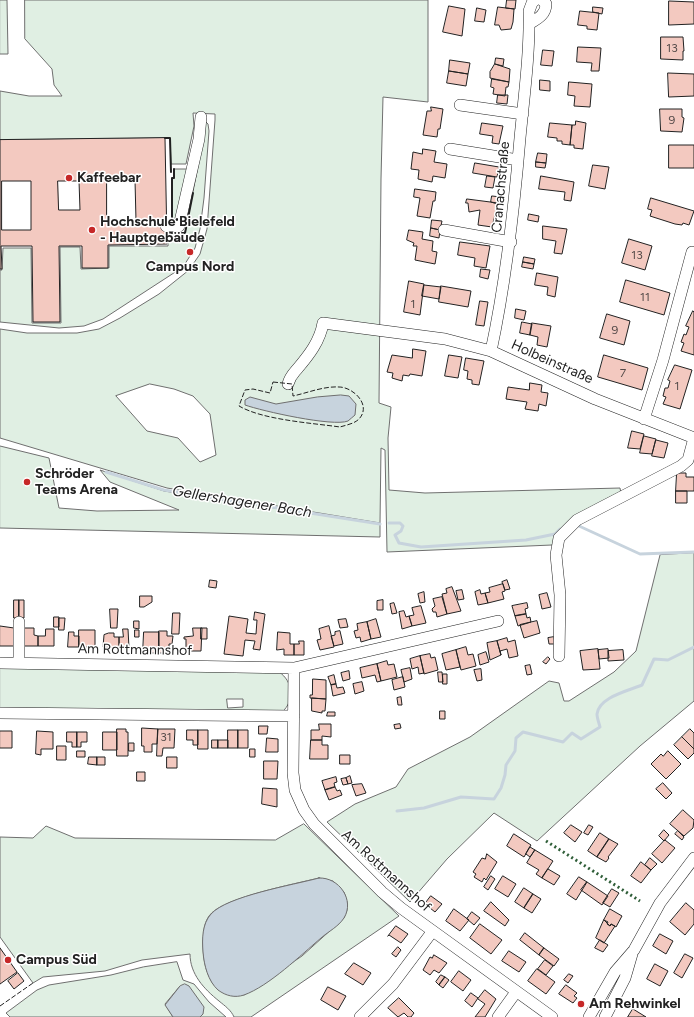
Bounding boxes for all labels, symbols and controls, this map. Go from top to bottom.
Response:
house number: 13 [666,41,678,55]
house number: 9 [669,113,675,127]
street label: Cranachstraße [489,141,513,233]
place label: Kaffeebar [77,170,141,186]
marker: Kaffeebar [64,173,74,183]
place label: Hochschule Bielefeld - Hauptgebäude [100,214,235,246]
marker: Hochschule Bielefeld - Hauptgebäude [87,225,97,235]
marker: Campus Nord [185,247,195,257]
house number: 13 [631,248,643,262]
place label: Campus Nord [146,259,234,275]
house number: 11 [640,290,650,304]
house number: 1 [411,297,415,311]
house number: 9 [612,323,618,337]
street label: Holbeinstraße [508,336,596,388]
house number: 7 [620,366,626,380]
house number: 1 [675,379,679,393]
place label: Schröder Teams Arena [35,466,118,498]
marker: Schröder Teams Arena [22,477,32,487]
water label: Gellershagener Bach [171,482,313,522]
street label: Am Rottmannshof [78,641,192,659]
house number: 31 [160,730,172,744]
street label: Am Rottmannshof [338,826,434,916]
place label: Campus Süd [16,952,97,968]
marker: Campus Süd [3,955,13,965]
place label: Am Rehwinkel [589,996,681,1012]
marker: Am Rehwinkel [576,999,586,1009]

